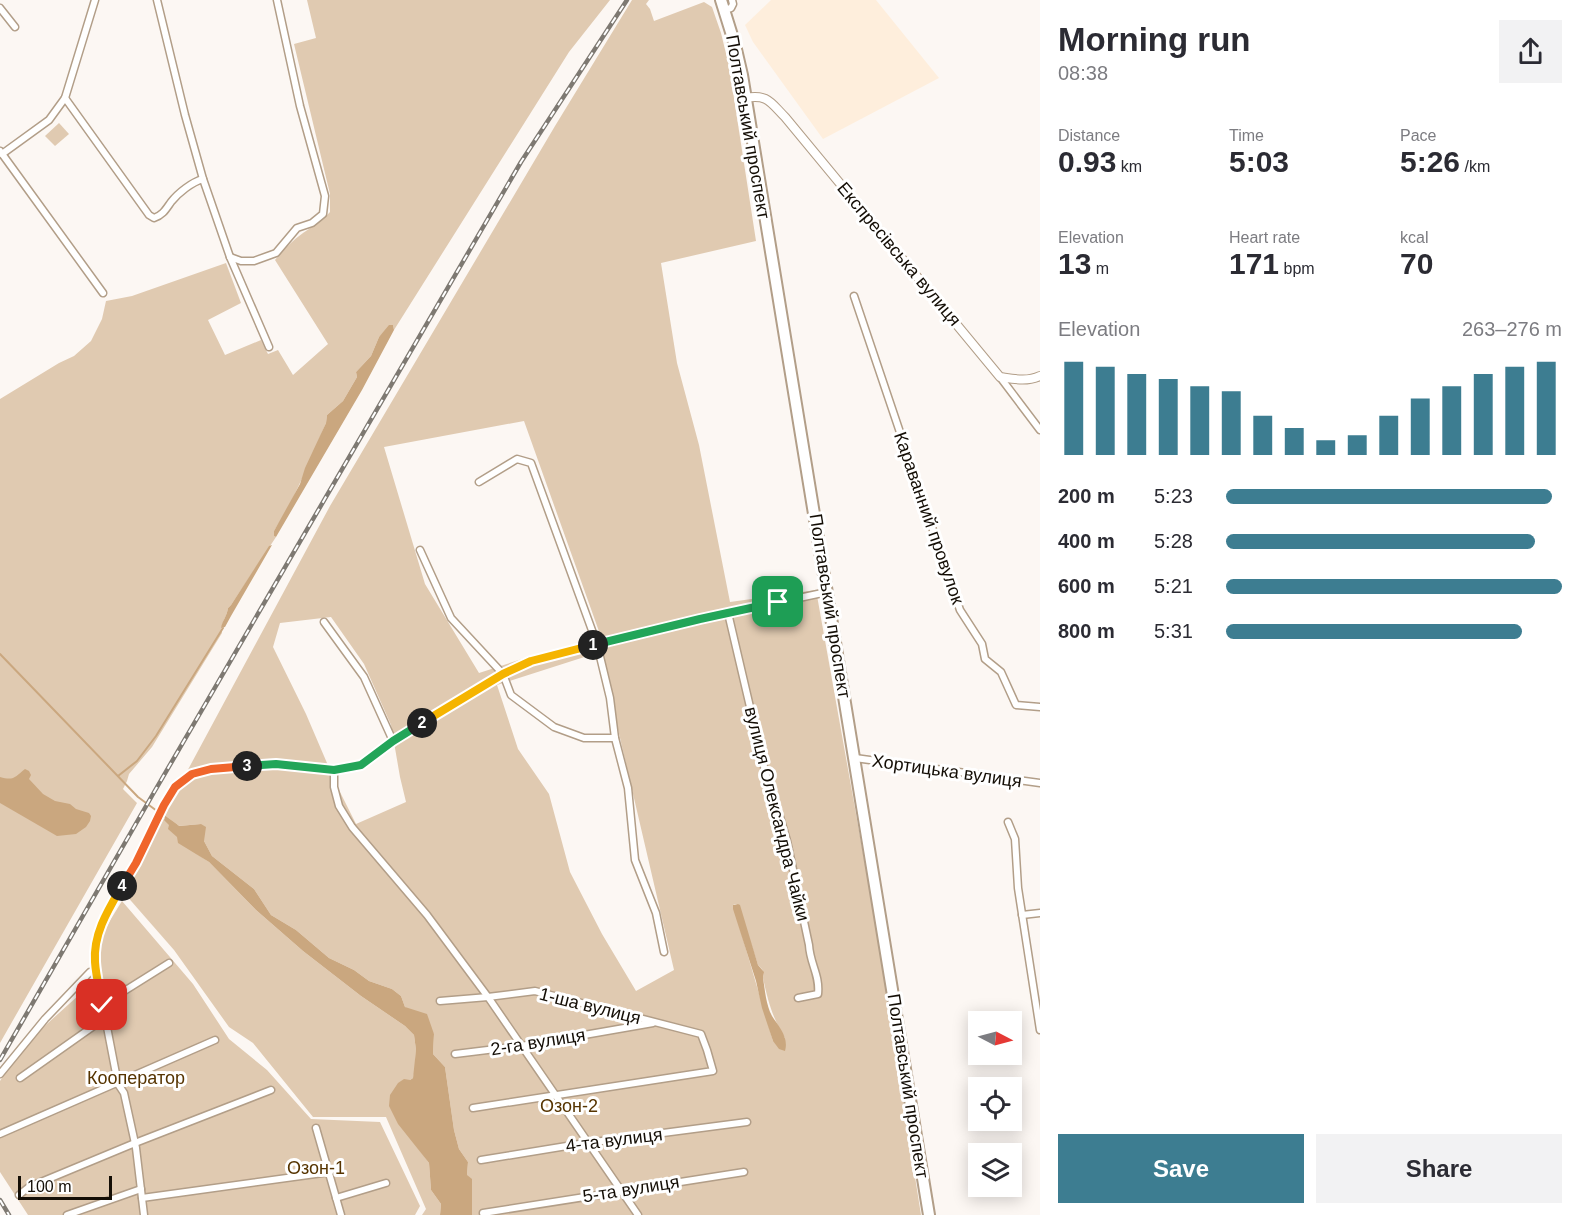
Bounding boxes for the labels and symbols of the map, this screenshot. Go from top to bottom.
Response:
street label: Полтавський проспект [722,33,774,221]
street label: Експресівська вулиця [833,178,965,330]
street label: Караванний провулок [890,429,968,607]
street label: Полтавський проспект [806,512,854,700]
pin [752,576,803,627]
pin: 1 [578,630,608,660]
street label: вулиця Олександра Чайки [741,705,813,923]
pin: 2 [407,708,437,738]
pin: 3 [232,751,262,781]
street label: Хортицька вулиця [871,751,1023,791]
pin: 4 [107,871,137,901]
pin [76,979,127,1030]
street label: 1-ша вулиця [537,984,643,1028]
street label: Полтавський проспект [884,992,932,1180]
north arrow [968,1011,1022,1065]
street label: 2-га вулиця [489,1025,587,1059]
park label: Кооператор [87,1068,185,1088]
park label: Озон-2 [540,1096,598,1116]
street label: 4-та вулиця [564,1124,664,1156]
park label: Озон-1 [287,1158,345,1178]
street label: 5-та вулиця [581,1172,681,1206]
scale bar [18,1173,112,1200]

